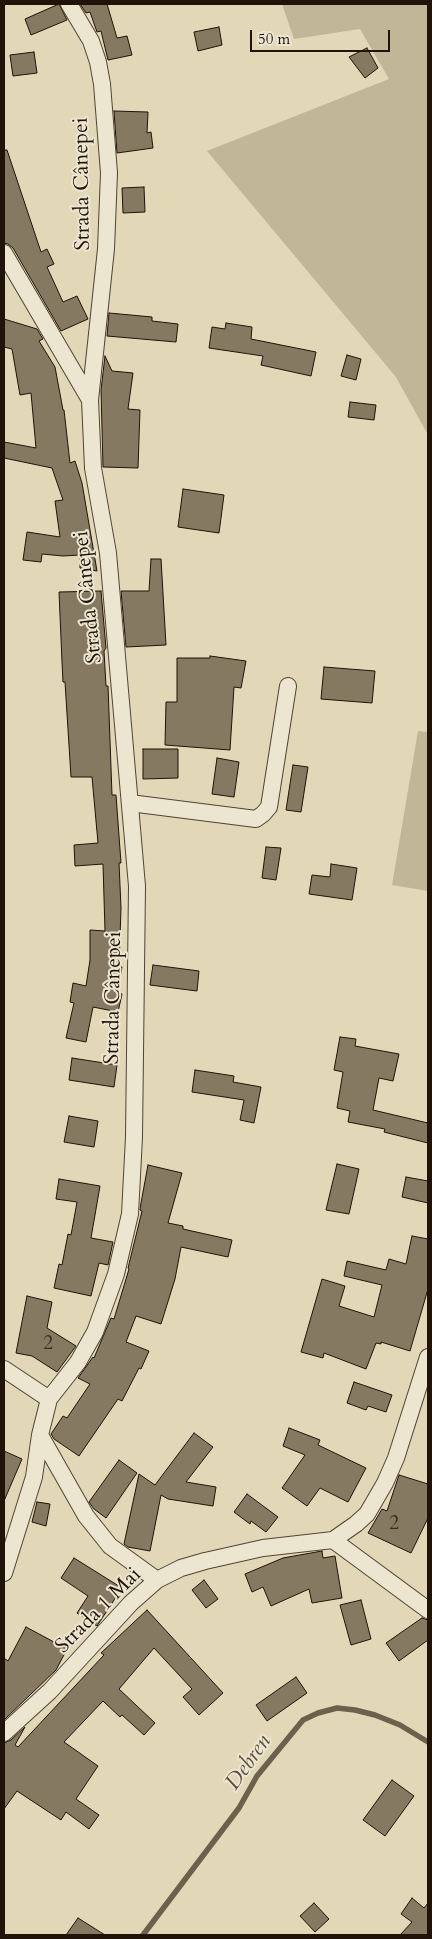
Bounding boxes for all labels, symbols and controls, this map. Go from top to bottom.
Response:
scale bar [252,20,392,52]
text: 50 m [258,29,290,49]
street label: Strada Cânepei [69,117,97,251]
street label: Strada Cânepei [70,530,108,664]
street label: Strada Cânepei [100,931,128,1065]
house number: 2 [43,1334,53,1356]
house number: 2 [389,1514,399,1536]
street label: Strada 1 Mai [51,1563,147,1659]
water label: Debren [221,1730,277,1796]

